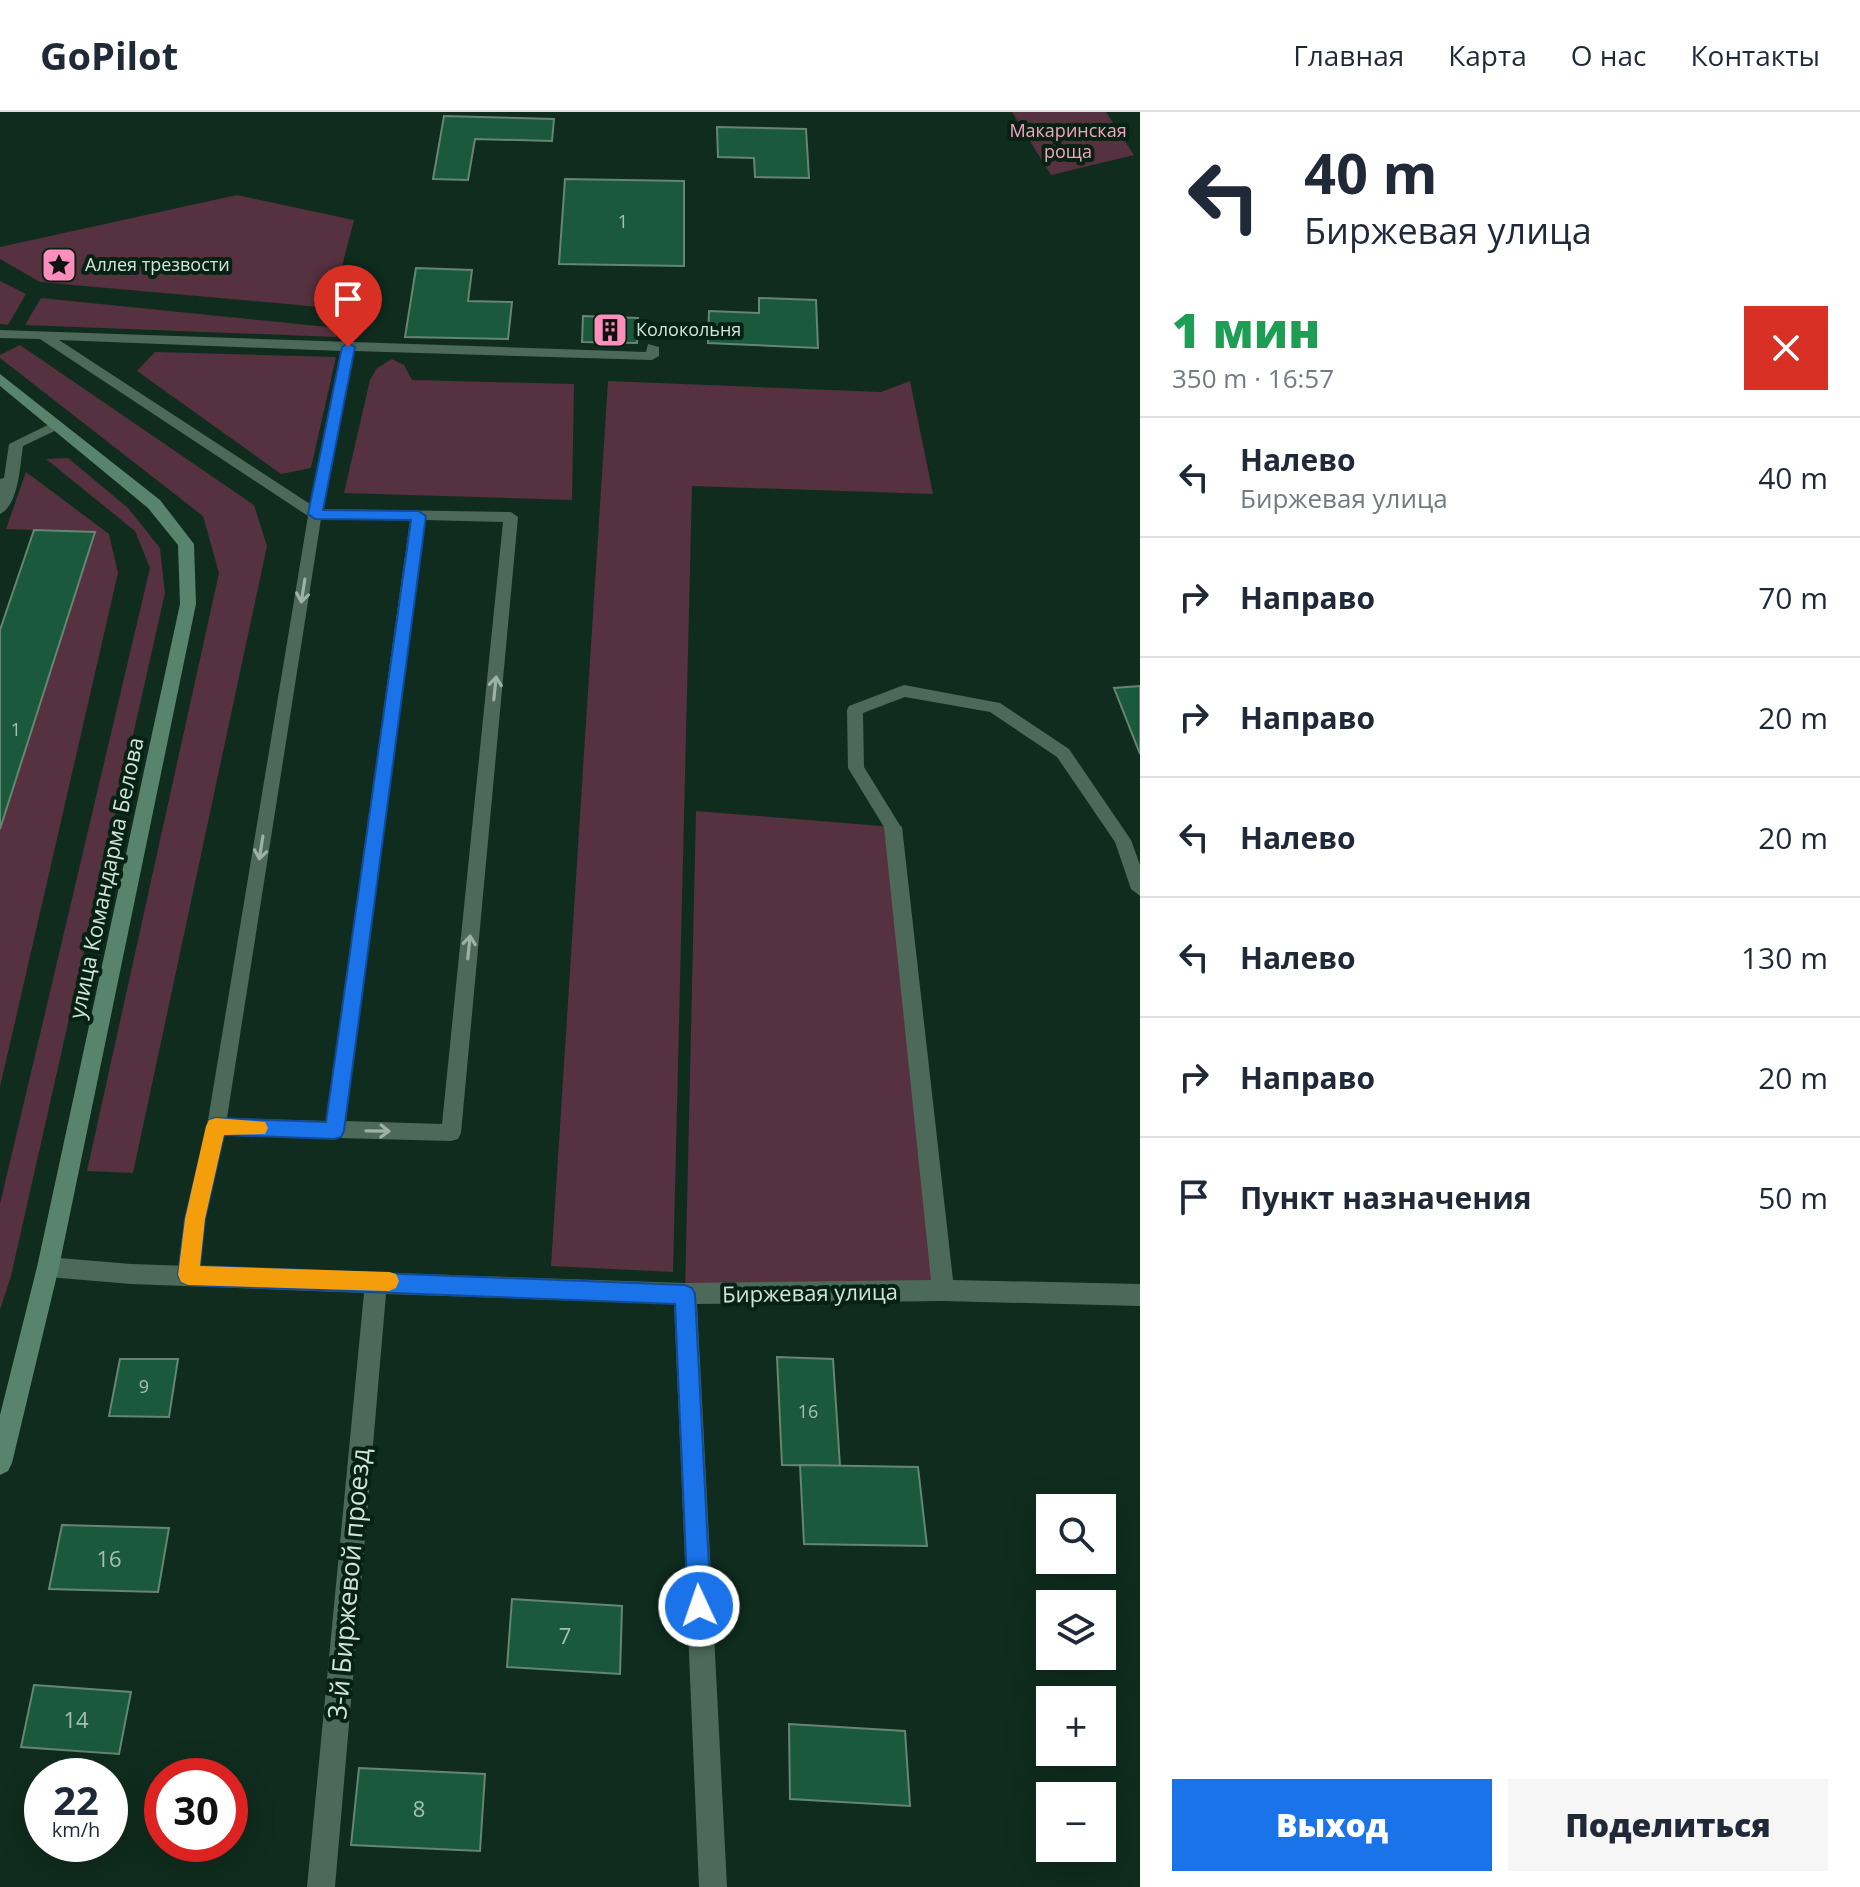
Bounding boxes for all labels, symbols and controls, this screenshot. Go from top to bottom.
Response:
text: GoPilot [40,29,178,81]
text: Главная [1293,36,1404,74]
text: Карта [1448,36,1527,74]
text: О нас [1571,36,1646,74]
text: Контакты [1690,36,1820,74]
park label: Макаринская роща [1009,118,1127,163]
text: 40 m [1304,134,1438,210]
icon: left [1172,144,1276,248]
text: Биржевая улица [1304,206,1592,255]
house number: 1 [618,209,628,233]
place icon: Аллея трезвости [40,246,78,284]
place label: Аллея трезвости [85,252,230,276]
pin [314,265,382,347]
icon: arrive [326,277,370,321]
text: 1 мин [1172,297,1320,362]
button: close [1744,306,1828,390]
building icon: Колокольня [591,311,629,349]
place label: Колокольня [636,317,741,341]
text: 350 m · 16:57 [1172,360,1334,396]
text: Налево [1240,439,1356,480]
icon: left [1172,455,1216,499]
text: 40 m [1758,457,1828,498]
text: Биржевая улица [1240,480,1448,516]
icon: right [1172,575,1216,619]
text: Направо [1240,577,1375,618]
text: 70 m [1758,577,1828,618]
one-way arrow [294,578,309,603]
one-way arrow [487,675,502,702]
icon: right [1172,695,1216,739]
text: Направо [1240,697,1375,738]
text: 20 m [1758,697,1828,738]
house number: 1 [11,717,21,741]
street label: улица Командарма Белова [60,734,150,1021]
icon: left [1172,815,1216,859]
text: Налево [1240,817,1356,858]
text: 20 m [1758,817,1828,858]
one-way arrow [253,835,268,860]
one-way arrow [462,934,477,961]
icon: left [1172,935,1216,979]
text: Налево [1240,937,1356,978]
text: 130 m [1741,937,1828,978]
icon: right [1172,1055,1216,1099]
text: Направо [1240,1057,1375,1098]
text: 20 m [1758,1057,1828,1098]
one-way arrow [364,1124,391,1139]
icon: arrive [1172,1175,1216,1219]
text: Пункт назначения [1240,1177,1532,1218]
text: 50 m [1758,1177,1828,1218]
street label: Биржевая улица [722,1275,898,1309]
house number: 9 [139,1374,149,1398]
house number: 16 [798,1399,818,1423]
street label: 3-й Биржевой проезд [318,1447,378,1721]
map controls [1036,1494,1116,1862]
button: search [1036,1494,1116,1574]
house number: 16 [96,1543,122,1573]
position arrow [657,1564,741,1648]
button: layers [1036,1590,1116,1670]
house number: 7 [559,1620,571,1650]
button: + [1036,1686,1116,1766]
house number: 14 [63,1704,89,1734]
speed limit sign: 30 [144,1758,248,1862]
text: 22 [53,1772,99,1827]
button: Выход [1172,1779,1492,1871]
button: Поделиться [1508,1779,1828,1871]
button: − [1036,1782,1116,1862]
house number: 8 [413,1793,425,1823]
text: km/h [52,1816,100,1843]

